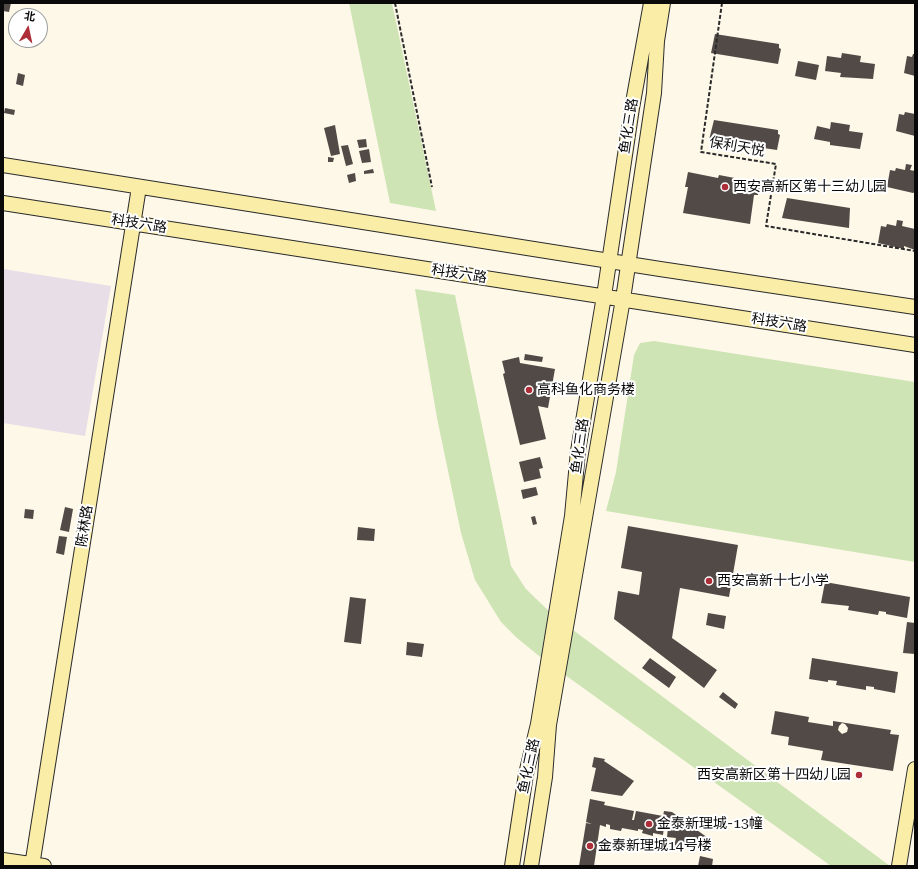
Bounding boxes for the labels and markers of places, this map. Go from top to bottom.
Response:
place label: 西安高新区第十三幼儿园 [733,179,887,195]
marker: 西安高新区第十三幼儿园 [720,182,730,192]
place label: 高科鱼化商务楼 [537,382,635,398]
marker: 高科鱼化商务楼 [524,385,534,395]
place label: 西安高新十七小学 [717,573,829,589]
marker: 西安高新十七小学 [704,576,714,586]
place label: 西安高新区第十四幼儿园 [697,767,851,783]
marker: 西安高新区第十四幼儿园 [854,770,864,780]
place label: 金泰新理城-13幢 [657,816,763,832]
marker: 金泰新理城-13幢 [644,819,654,829]
place label: 金泰新理城14号楼 [598,838,712,854]
marker: 金泰新理城14号楼 [585,841,595,851]

